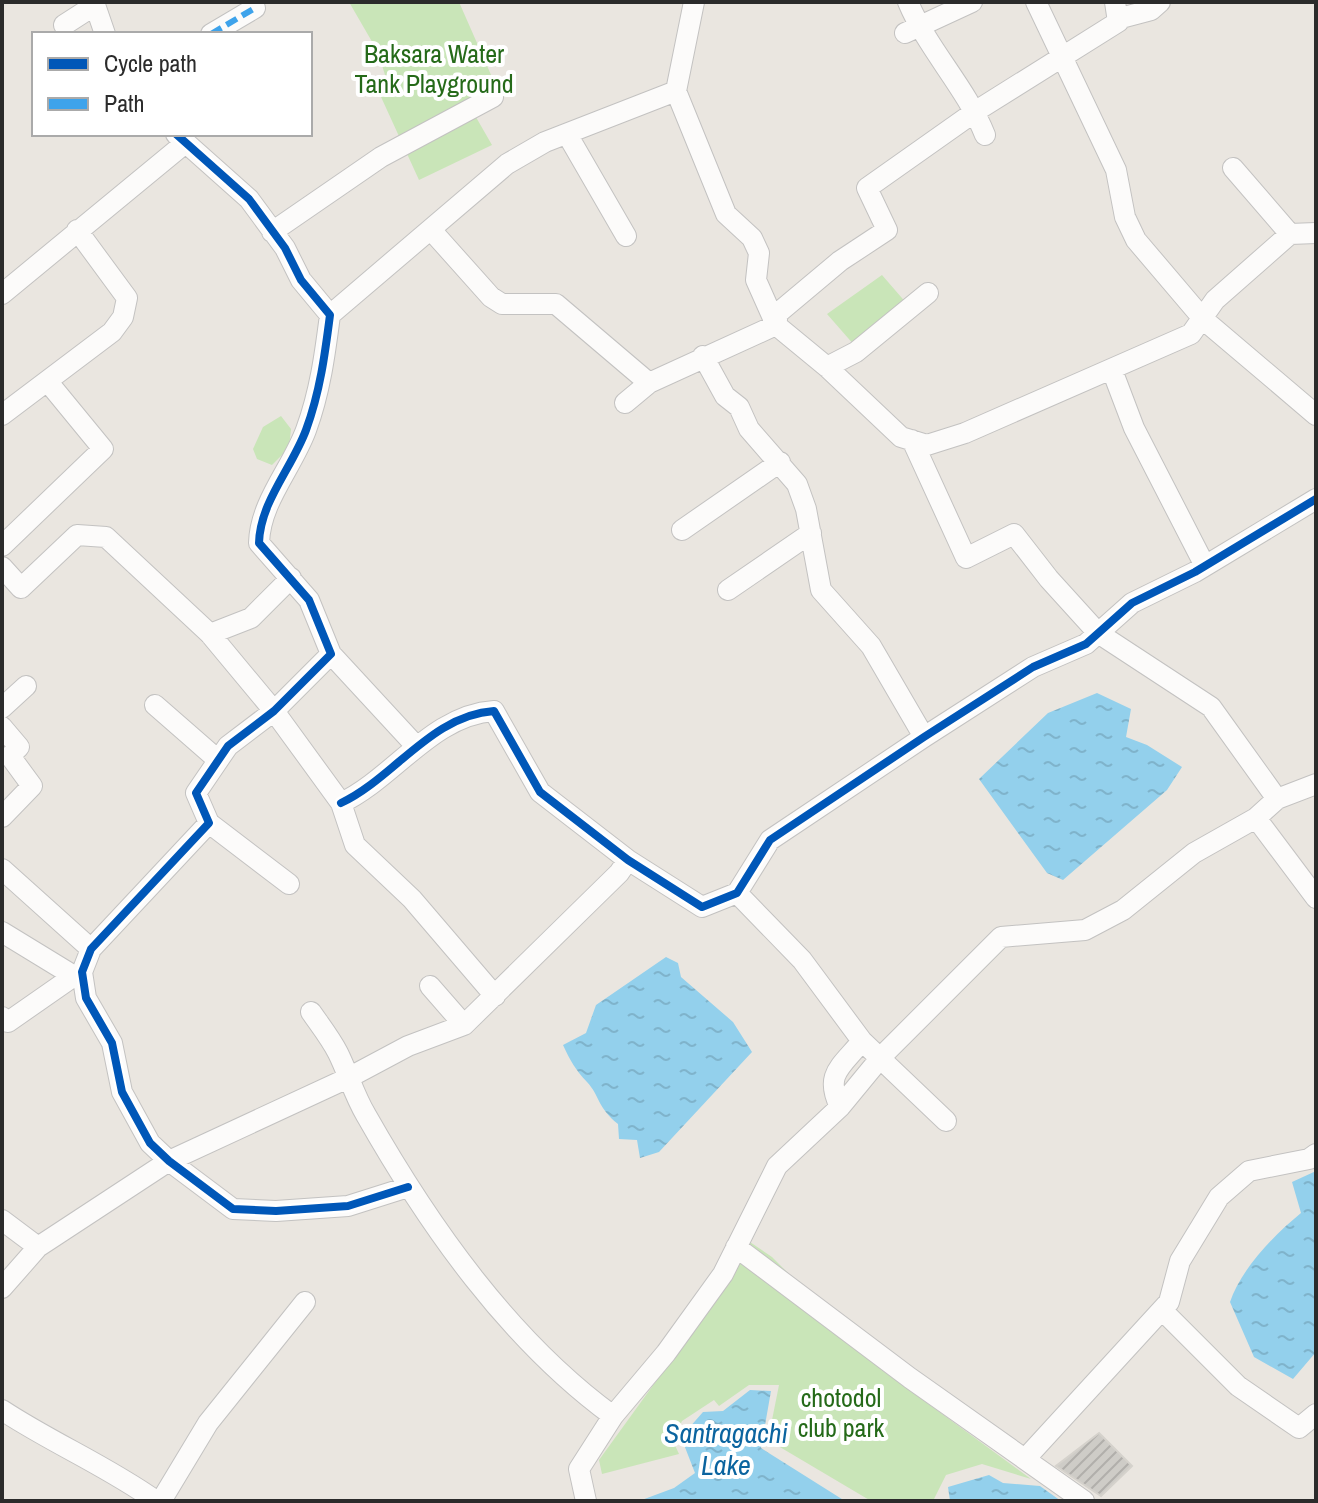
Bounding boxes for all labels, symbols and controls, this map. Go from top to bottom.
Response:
legend [32,32,312,136]
park label: Baksara Water Tank Playground [354,36,514,101]
text: Cycle path [104,47,197,79]
text: Path [104,87,145,119]
park label: chotodol club park [798,1380,885,1445]
water label: Santragachi Lake [664,1414,789,1484]

